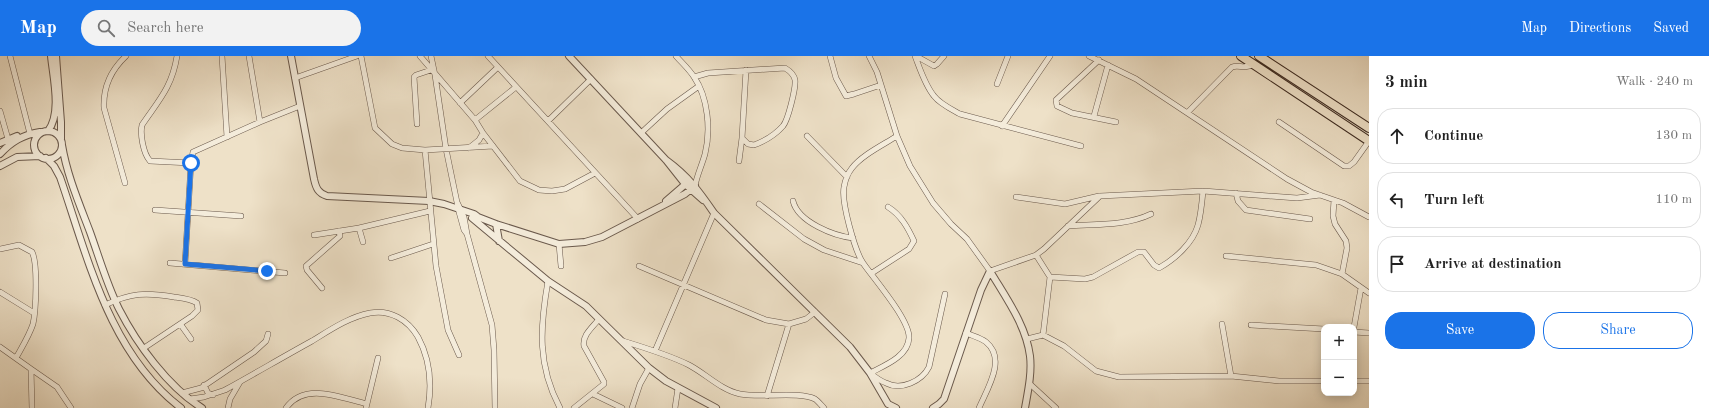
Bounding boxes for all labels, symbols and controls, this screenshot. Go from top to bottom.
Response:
search box [81,10,361,46]
icon: search [95,17,117,39]
text: Map [20,19,57,38]
text: Search here [127,21,204,36]
text: Map [1521,21,1547,35]
text: Directions [1569,21,1631,35]
text: Saved [1653,21,1689,35]
text: 3 min [1385,74,1428,91]
text: Walk · 240 m [1616,75,1693,88]
icon: ahead [1386,125,1408,147]
text: Continue [1424,129,1483,144]
text: 130 m [1655,129,1692,142]
route start [182,154,200,172]
icon: left [1386,189,1408,211]
text: Turn left [1424,193,1484,208]
text: 110 m [1655,193,1692,206]
icon: arrive [1386,253,1408,275]
text: Arrive at destination [1424,257,1562,272]
route end [258,262,276,280]
button: Save [1385,312,1535,349]
button: Share [1543,312,1693,349]
map controls [1321,324,1357,396]
button: + [1321,324,1357,360]
button: − [1321,360,1357,396]

